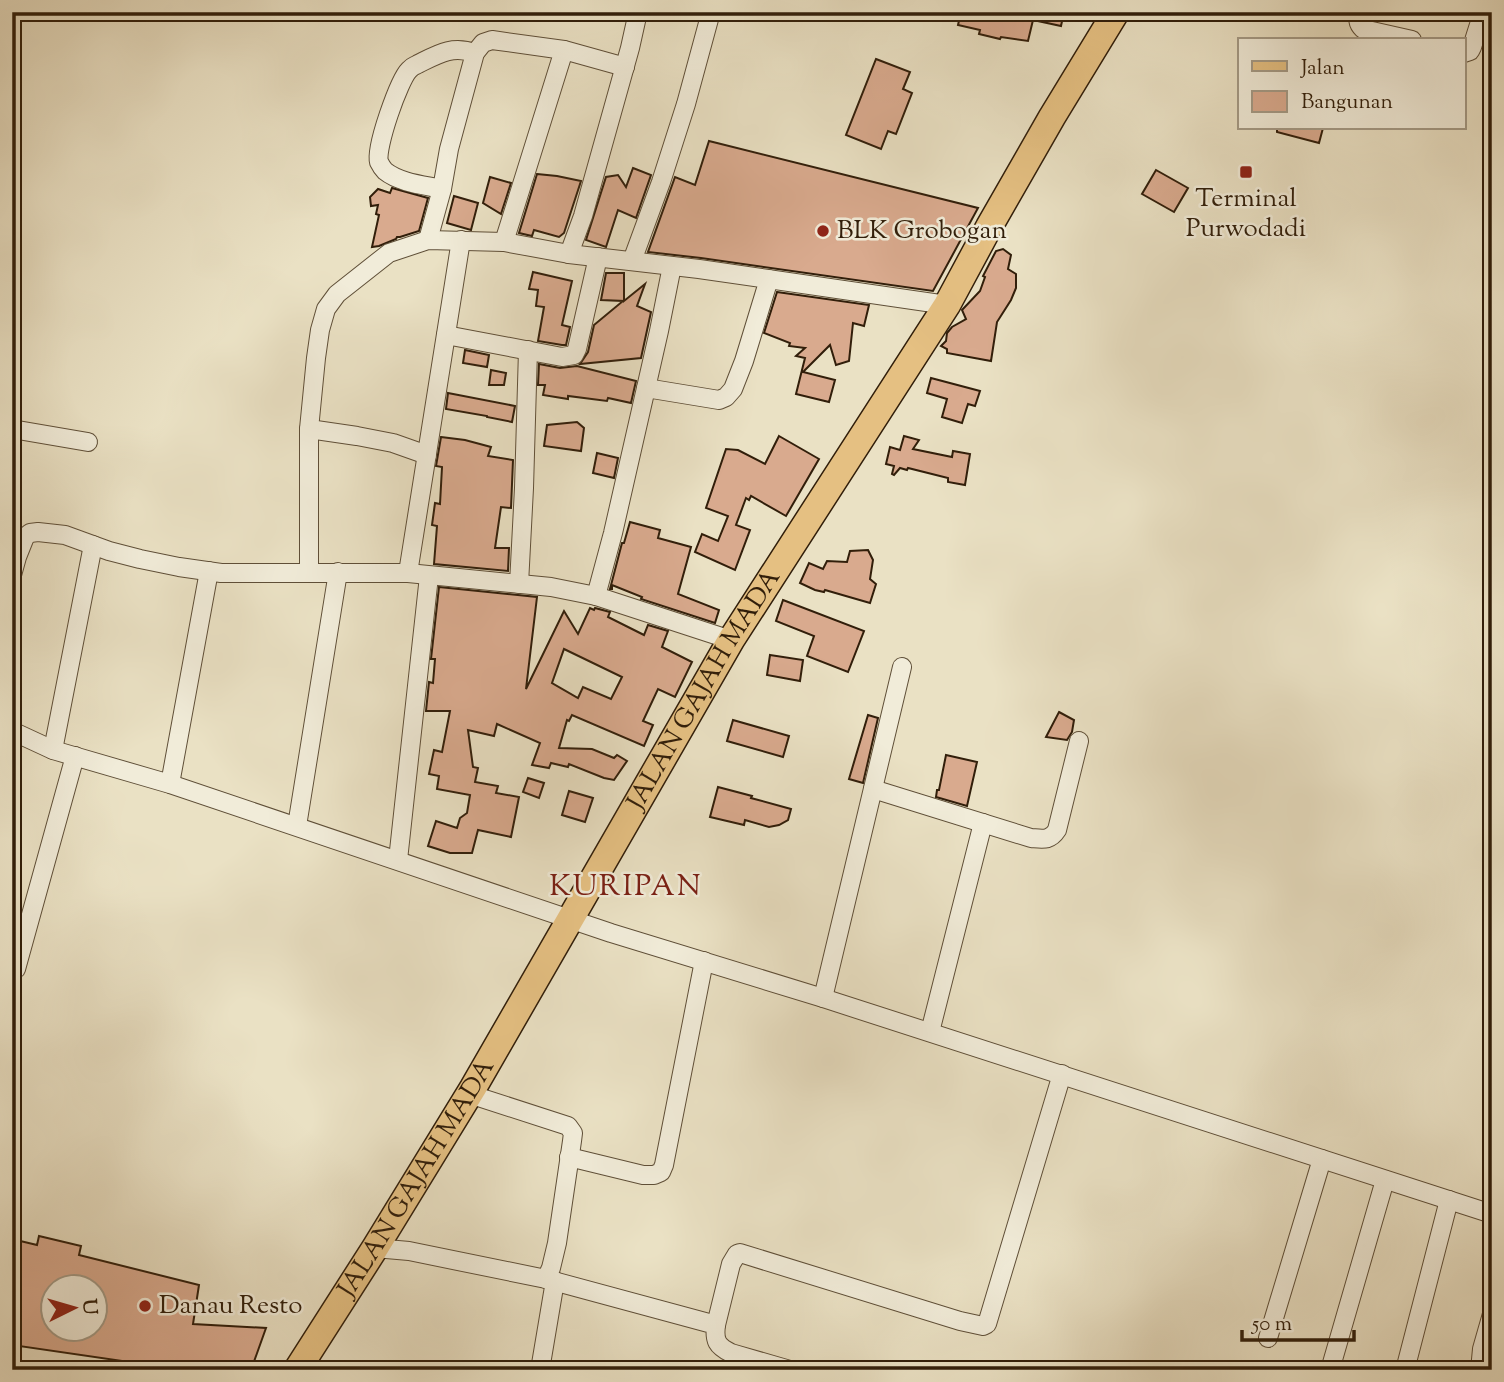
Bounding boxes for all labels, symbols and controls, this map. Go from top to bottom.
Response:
legend [1238,38,1466,130]
text: Jalan [1300,54,1345,84]
text: Bangunan [1301,88,1393,118]
marker: Terminal Purwodadi [1238,164,1254,180]
place label: Terminal Purwodadi [1186,181,1306,248]
place label: BLK Grobogan [837,213,1007,250]
marker: BLK Grobogan [815,223,831,239]
street label: JALAN GAJAH MADA [617,562,790,819]
district label: KURIPAN [549,866,703,909]
street label: JALAN GAJAH MADA [328,1052,504,1307]
north arrow [38,1274,108,1344]
place label: Danau Resto [159,1288,302,1325]
text: U [74,1298,103,1316]
marker: Danau Resto [137,1298,153,1314]
scale bar [1242,1298,1354,1342]
text: 50 m [1251,1310,1292,1340]

